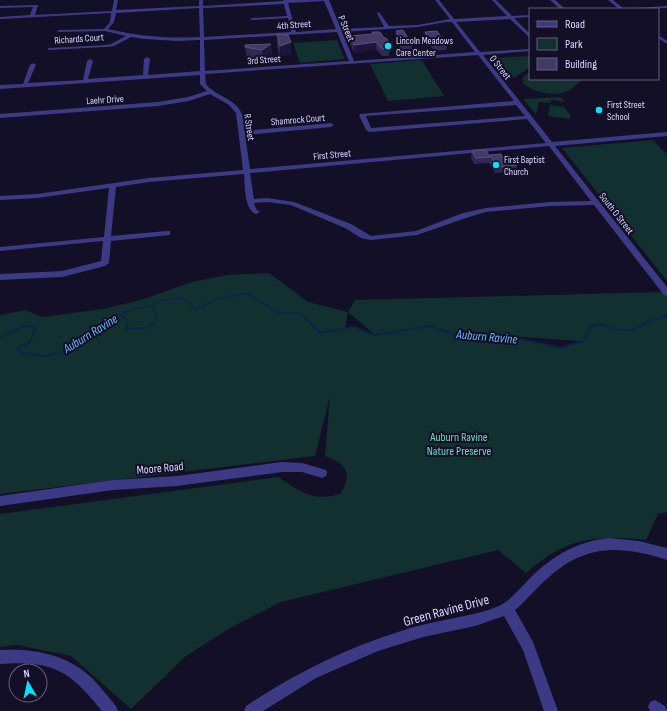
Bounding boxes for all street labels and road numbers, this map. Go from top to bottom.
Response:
street label: P Street [335,14,357,43]
street label: 4th Street [277,18,312,32]
street label: Richards Court [54,31,104,47]
street label: 3rd Street [247,53,281,67]
street label: O Street [487,53,513,82]
street label: Laehr Drive [86,93,124,107]
street label: Shamrock Court [271,112,326,128]
street label: R Street [241,113,257,142]
street label: First Street [313,147,351,163]
street label: South O Street [596,191,636,237]
street label: Moore Road [136,459,184,478]
street label: Green Ravine Drive [401,591,491,630]

